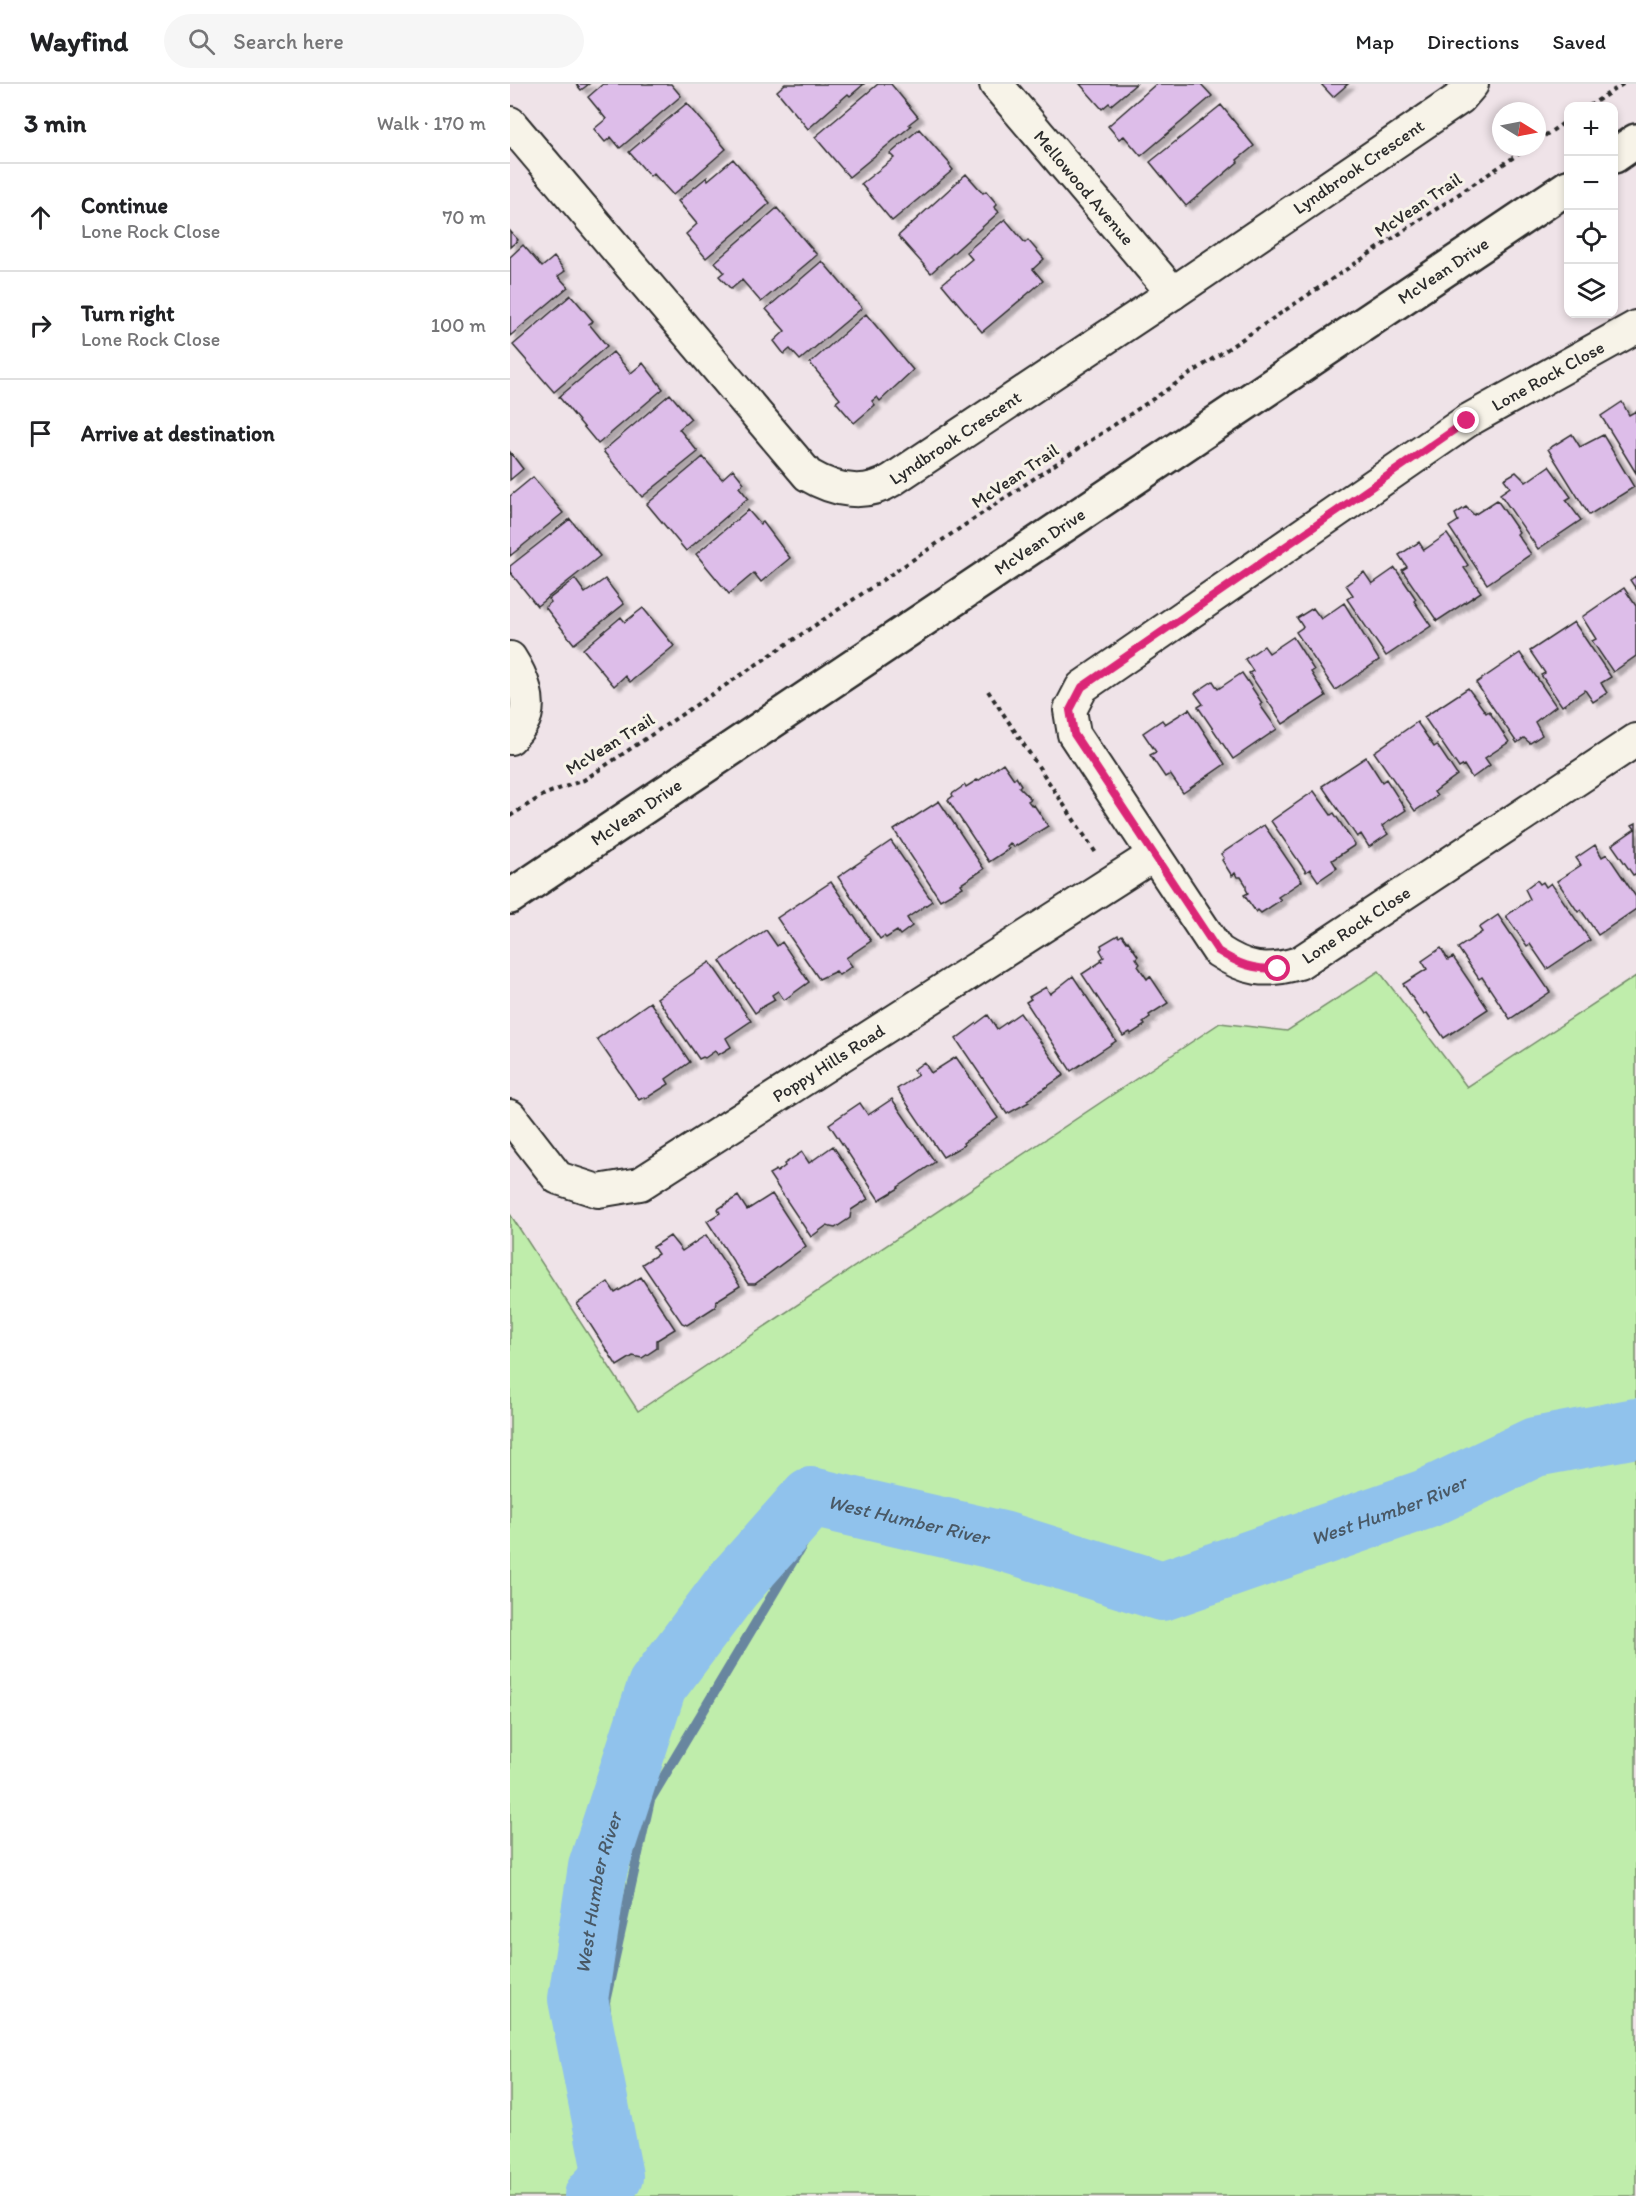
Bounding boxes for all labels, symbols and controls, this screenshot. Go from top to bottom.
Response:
search box [164,14,584,68]
text: Wayfind [30,24,128,58]
icon: search [185,25,218,58]
text: Search here [233,28,344,55]
text: Map [1356,29,1394,54]
text: Directions [1427,29,1519,54]
text: Saved [1552,29,1606,54]
north arrow [1492,102,1546,156]
map controls [1564,102,1618,318]
button: + [1564,102,1618,156]
text: 3 min [24,107,86,139]
text: Walk · 170 m [377,111,486,135]
street label: Lyndbrook Crescent [1289,114,1429,219]
street label: Mellowood Avenue [1029,126,1139,250]
button: − [1564,156,1618,210]
street label: McVean Trail [1370,168,1466,242]
text: Continue [81,192,168,219]
icon: ahead [24,201,57,234]
text: 70 m [442,205,486,229]
button: locate [1564,210,1618,264]
text: Lone Rock Close [81,219,220,243]
street label: McVean Drive [1394,232,1493,309]
button: layers [1564,264,1618,318]
text: Turn right [81,300,175,327]
icon: right [24,309,57,342]
text: 100 m [431,313,486,337]
text: Lone Rock Close [81,327,220,351]
street label: Lone Rock Close [1488,336,1608,416]
street label: Lyndbrook Crescent [885,386,1026,490]
route end [1453,407,1479,433]
icon: arrive [24,417,57,450]
text: Arrive at destination [81,420,275,447]
street label: McVean Trail [967,439,1063,513]
street label: McVean Drive [990,503,1089,580]
street label: McVean Trail [562,708,658,780]
street label: McVean Drive [587,774,686,851]
street label: Lone Rock Close [1298,881,1415,969]
route start [1264,955,1290,981]
street label: Poppy Hills Road [768,1019,889,1107]
water label: West Humber River [1307,1469,1472,1550]
water label: West Humber River [826,1489,993,1550]
water label: West Humber River [570,1807,628,1975]

